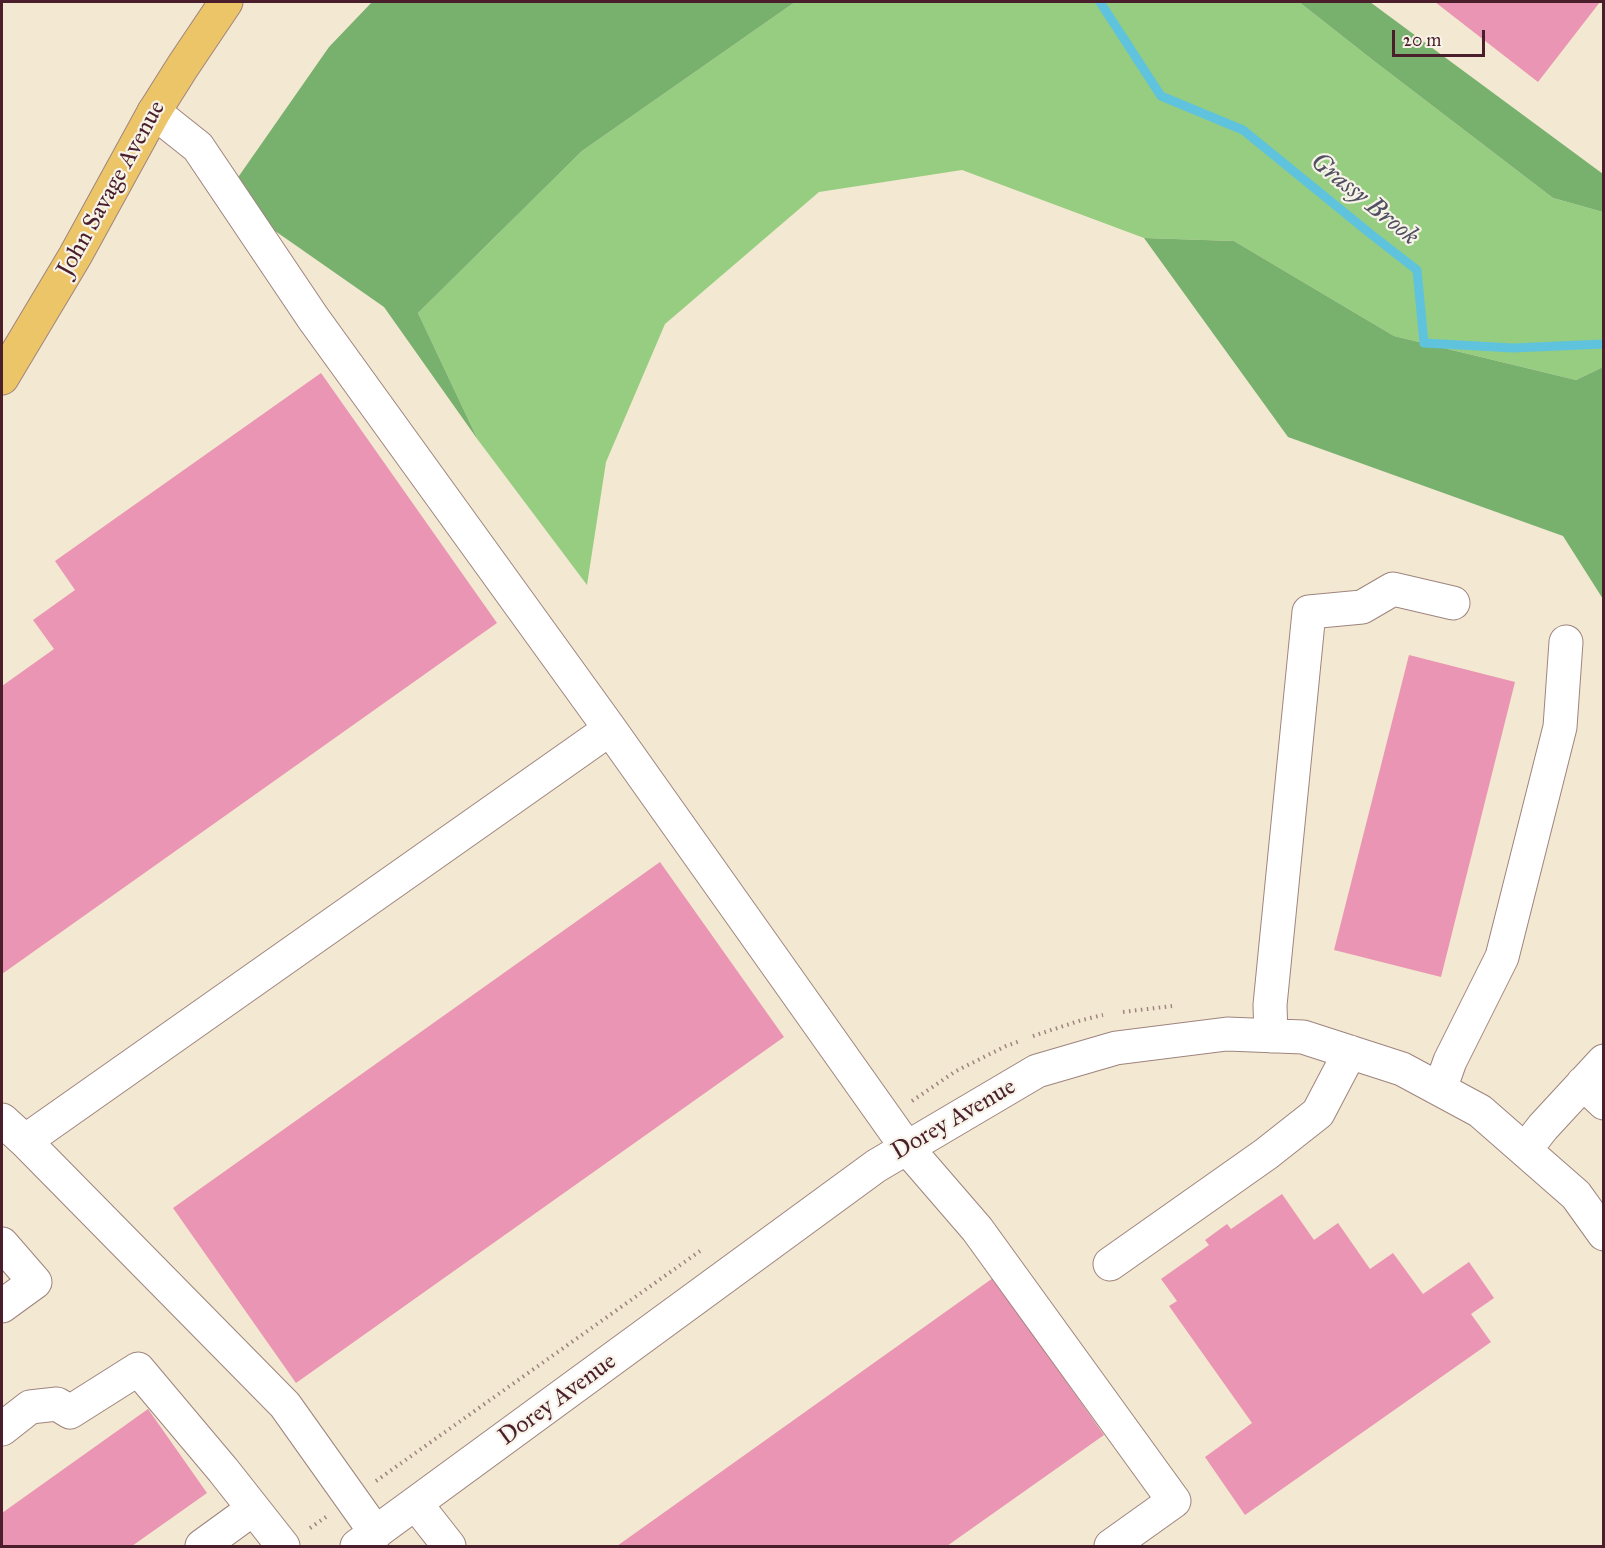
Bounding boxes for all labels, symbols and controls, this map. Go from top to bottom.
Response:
scale bar [1395,18,1488,56]
text: 20 m [1403,29,1441,51]
street label: John Savage Avenue [52,96,172,282]
water label: Grassy Brook [1303,147,1425,253]
street label: Dorey Avenue [887,1073,1021,1167]
street label: Dorey Avenue [494,1348,622,1452]

